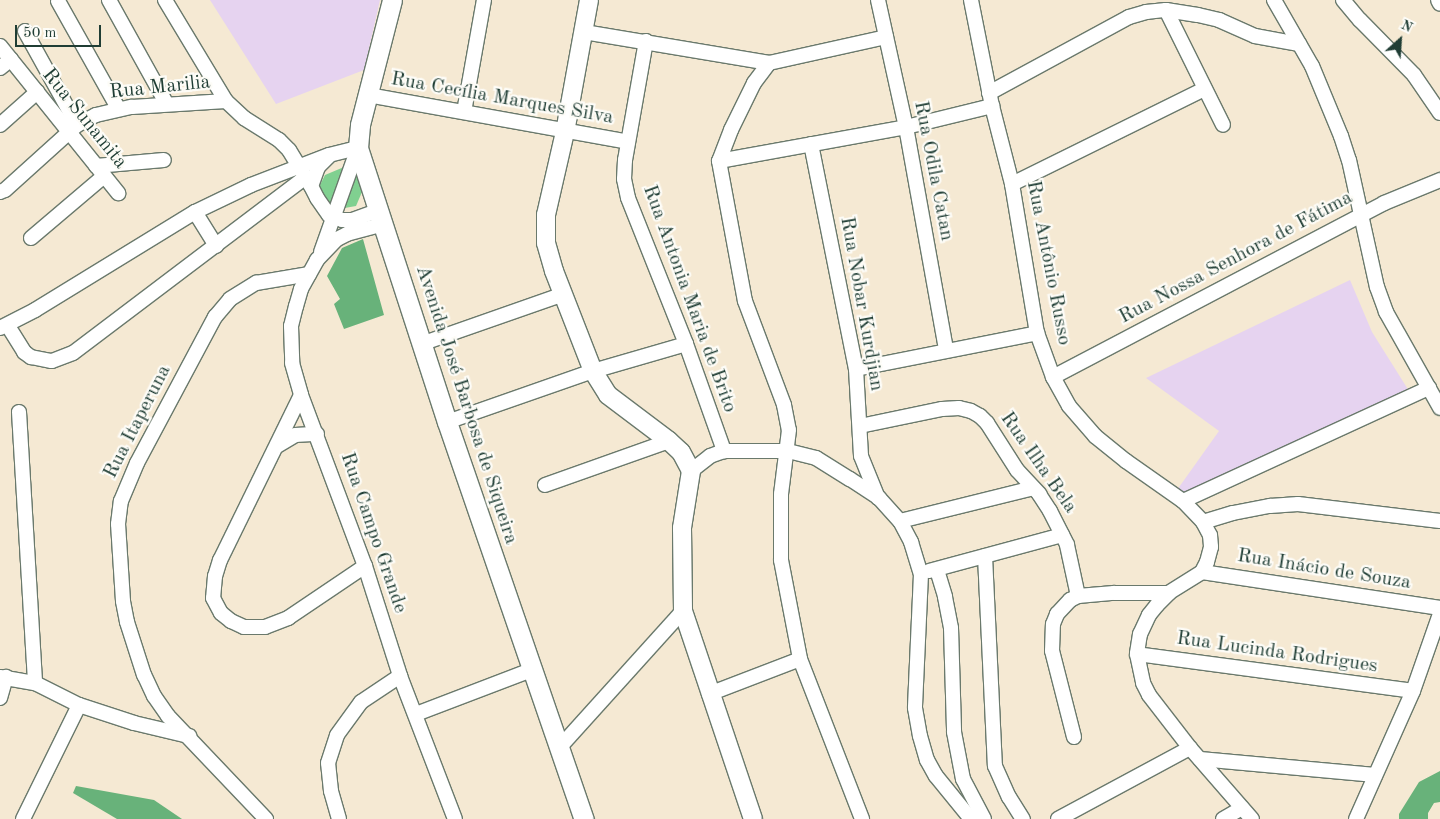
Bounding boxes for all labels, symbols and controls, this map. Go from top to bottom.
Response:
scale bar [18,15,104,47]
north arrow [1375,15,1425,65]
text: N [1399,18,1414,35]
text: 50 m [23,26,57,41]
street label: Rua Sunamita [36,64,132,174]
street label: Rua Cecília Marques Silva [389,68,615,130]
street label: Rua Marilia [108,71,212,105]
street label: Rua Odila Catan [908,99,958,243]
street label: Rua Antônio Russo [1020,179,1076,347]
street label: Rua Antonia Maria de Brito [637,182,741,416]
street label: Rua Nossa Senhora de Fátima [1115,186,1357,330]
street label: Rua Nobar Kurdjian [834,215,888,393]
street label: Avenida José Barbosa de Siqueira [410,263,522,547]
street label: Rua Itaperuna [99,361,177,483]
street label: Rua Ilha Bela [994,408,1082,518]
street label: Rua Campo Grande [334,449,412,617]
street label: Rua Inácio de Souza [1235,544,1413,596]
street label: Rua Lucinda Rodrigues [1175,627,1379,679]

